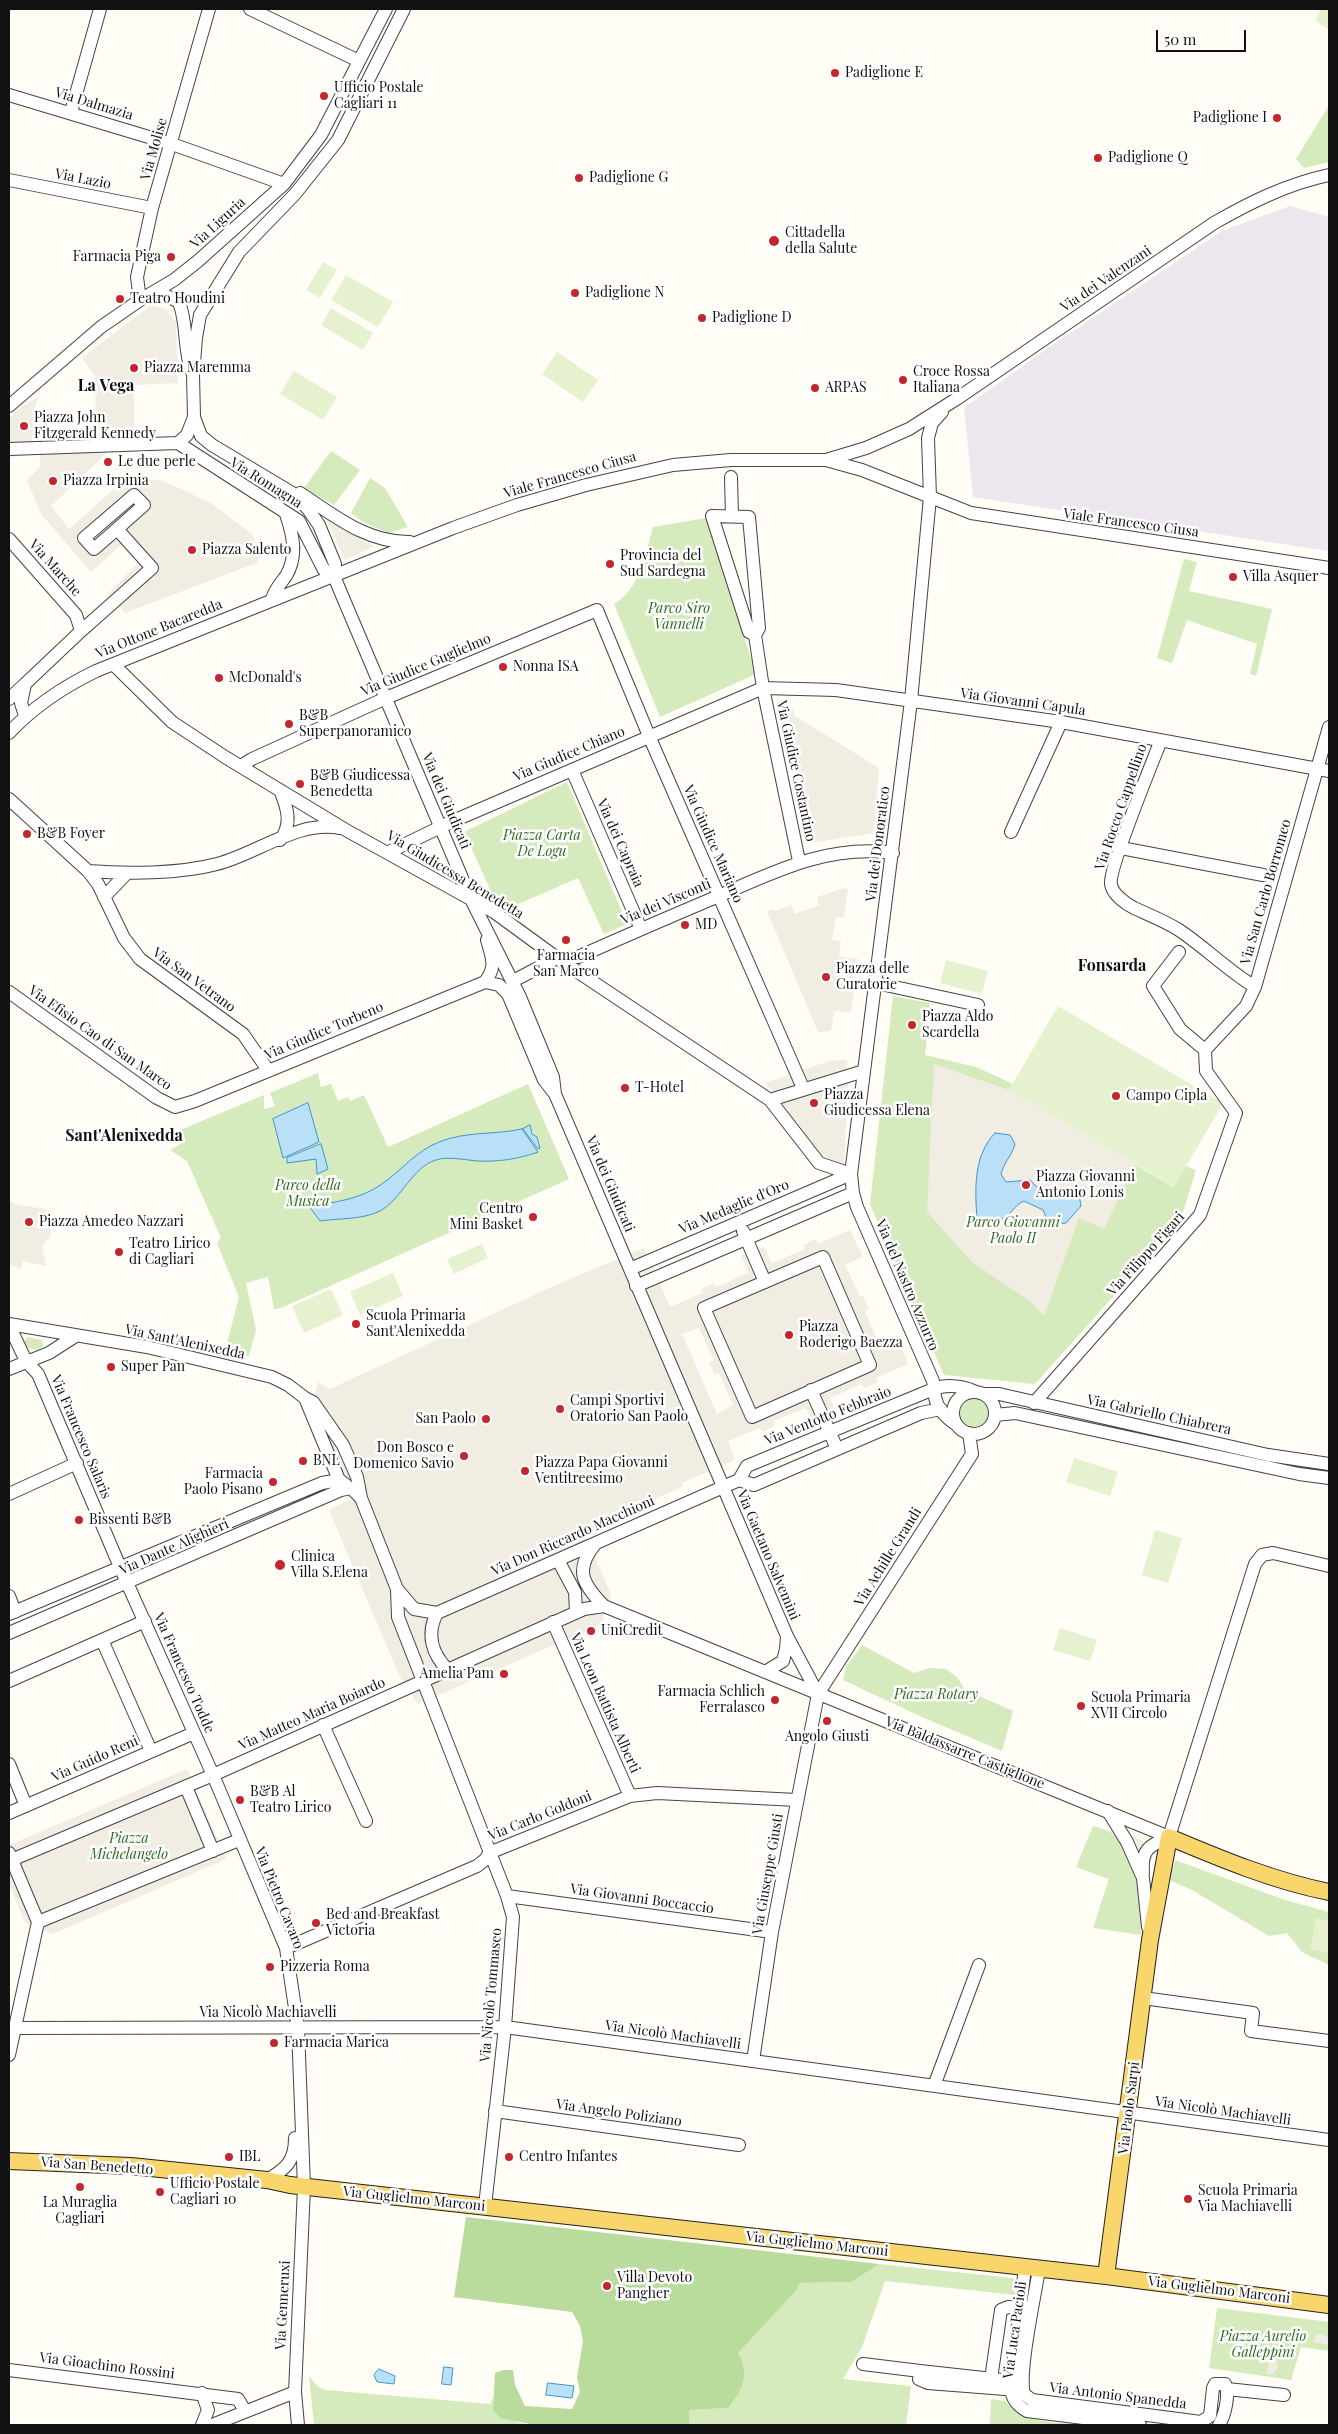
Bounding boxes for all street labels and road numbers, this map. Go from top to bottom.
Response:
street label: Via Dalmazia [53,84,135,124]
street label: Via Molise [137,116,171,182]
street label: Via Lazio [54,165,112,193]
street label: Via Liguria [187,194,249,252]
street label: Via dei Valenzani [1057,242,1155,316]
street label: Viale Francesco Ciusa [502,448,638,502]
street label: Via Romagna [227,454,305,512]
street label: Viale Francesco Ciusa [1062,505,1200,541]
street label: Via Marche [25,536,85,600]
street label: Via Ottone Bacaredda [93,596,225,662]
street label: Via Giudice Guglielmo [359,630,493,700]
street label: Via Giovanni Capula [959,685,1087,719]
street label: Via Giudice Costantino [773,699,819,843]
street label: Via Giudice Chiano [511,723,627,785]
street label: Via Rocco Cappellino [1091,742,1151,872]
street label: Via dei Giudicati [418,750,474,852]
street label: Via Giudice Mariano [679,783,747,905]
street label: Via dei Donoratico [863,785,893,903]
street label: Via dei Capraia [593,796,647,890]
street label: Via San Carlo Borromeo [1237,817,1295,967]
street label: Via Giudicessa Benedetta [383,827,527,923]
street label: Via dei Visconti [618,875,714,929]
street label: Via San Vetrano [149,944,239,1016]
street label: Via Efisio Cao di San Marco [25,982,175,1094]
street label: Via Giudice Torbeno [262,998,386,1064]
street label: Via dei Giudicati [582,1133,638,1235]
street label: Via Medaglie d'Oro [676,1176,792,1238]
street label: Via Filippo Figari [1104,1209,1188,1299]
street label: Via del Nastro Azzurro [872,1217,942,1353]
street label: Via Sant'Alenixedda [123,1321,247,1363]
street label: Via Francesco Salaris [47,1373,115,1501]
street label: Via Ventotto Febbraio [762,1383,894,1449]
street label: Via Gabriello Chiabrera [1085,1391,1233,1439]
street label: Via Gaetano Salvemini [733,1487,803,1623]
street label: Via Don Riccardo Macchioni [489,1492,657,1580]
street label: Via Achille Grandi [851,1505,925,1609]
street label: Via Dante Alighieri [117,1515,231,1579]
street label: Via Francesco Todde [150,1610,218,1736]
street label: Via Leon Battista Alberti [566,1630,644,1776]
street label: Via Matteo Maria Boiardo [236,1674,388,1754]
street label: Via Baldassarre Castiglione [883,1713,1047,1793]
street label: Via Guido Reni [49,1732,141,1786]
street label: Via Carlo Goldoni [486,1788,594,1844]
street label: Via Giuseppe Giusti [749,1812,787,1936]
street label: Via Pietro Cavaro [251,1845,307,1951]
street label: Via Giovanni Boccaccio [569,1881,715,1917]
street label: Via Nicolò Tommaseo [477,1927,505,2063]
street label: Via Nicolò Machiavelli [199,2005,337,2021]
street label: Via Nicolò Machiavelli [604,2017,742,2053]
street label: Via Paolo Sarpi [1115,2061,1143,2155]
street label: Via Nicolò Machiavelli [1154,2093,1292,2129]
street label: Via Angelo Poliziano [555,2096,683,2130]
street label: Via San Benedetto [40,2154,154,2178]
street label: Via Guglielmo Marconi [342,2183,486,2215]
street label: Via Guglielmo Marconi [745,2228,889,2260]
street label: Via Genneruxi [272,2260,294,2350]
street label: Via Guglielmo Marconi [1147,2273,1291,2307]
street label: Via Luca Pacioli [1000,2280,1030,2380]
street label: Via Gioachino Rossini [38,2349,176,2383]
street label: Via Antonio Spanedda [1049,2379,1187,2413]

